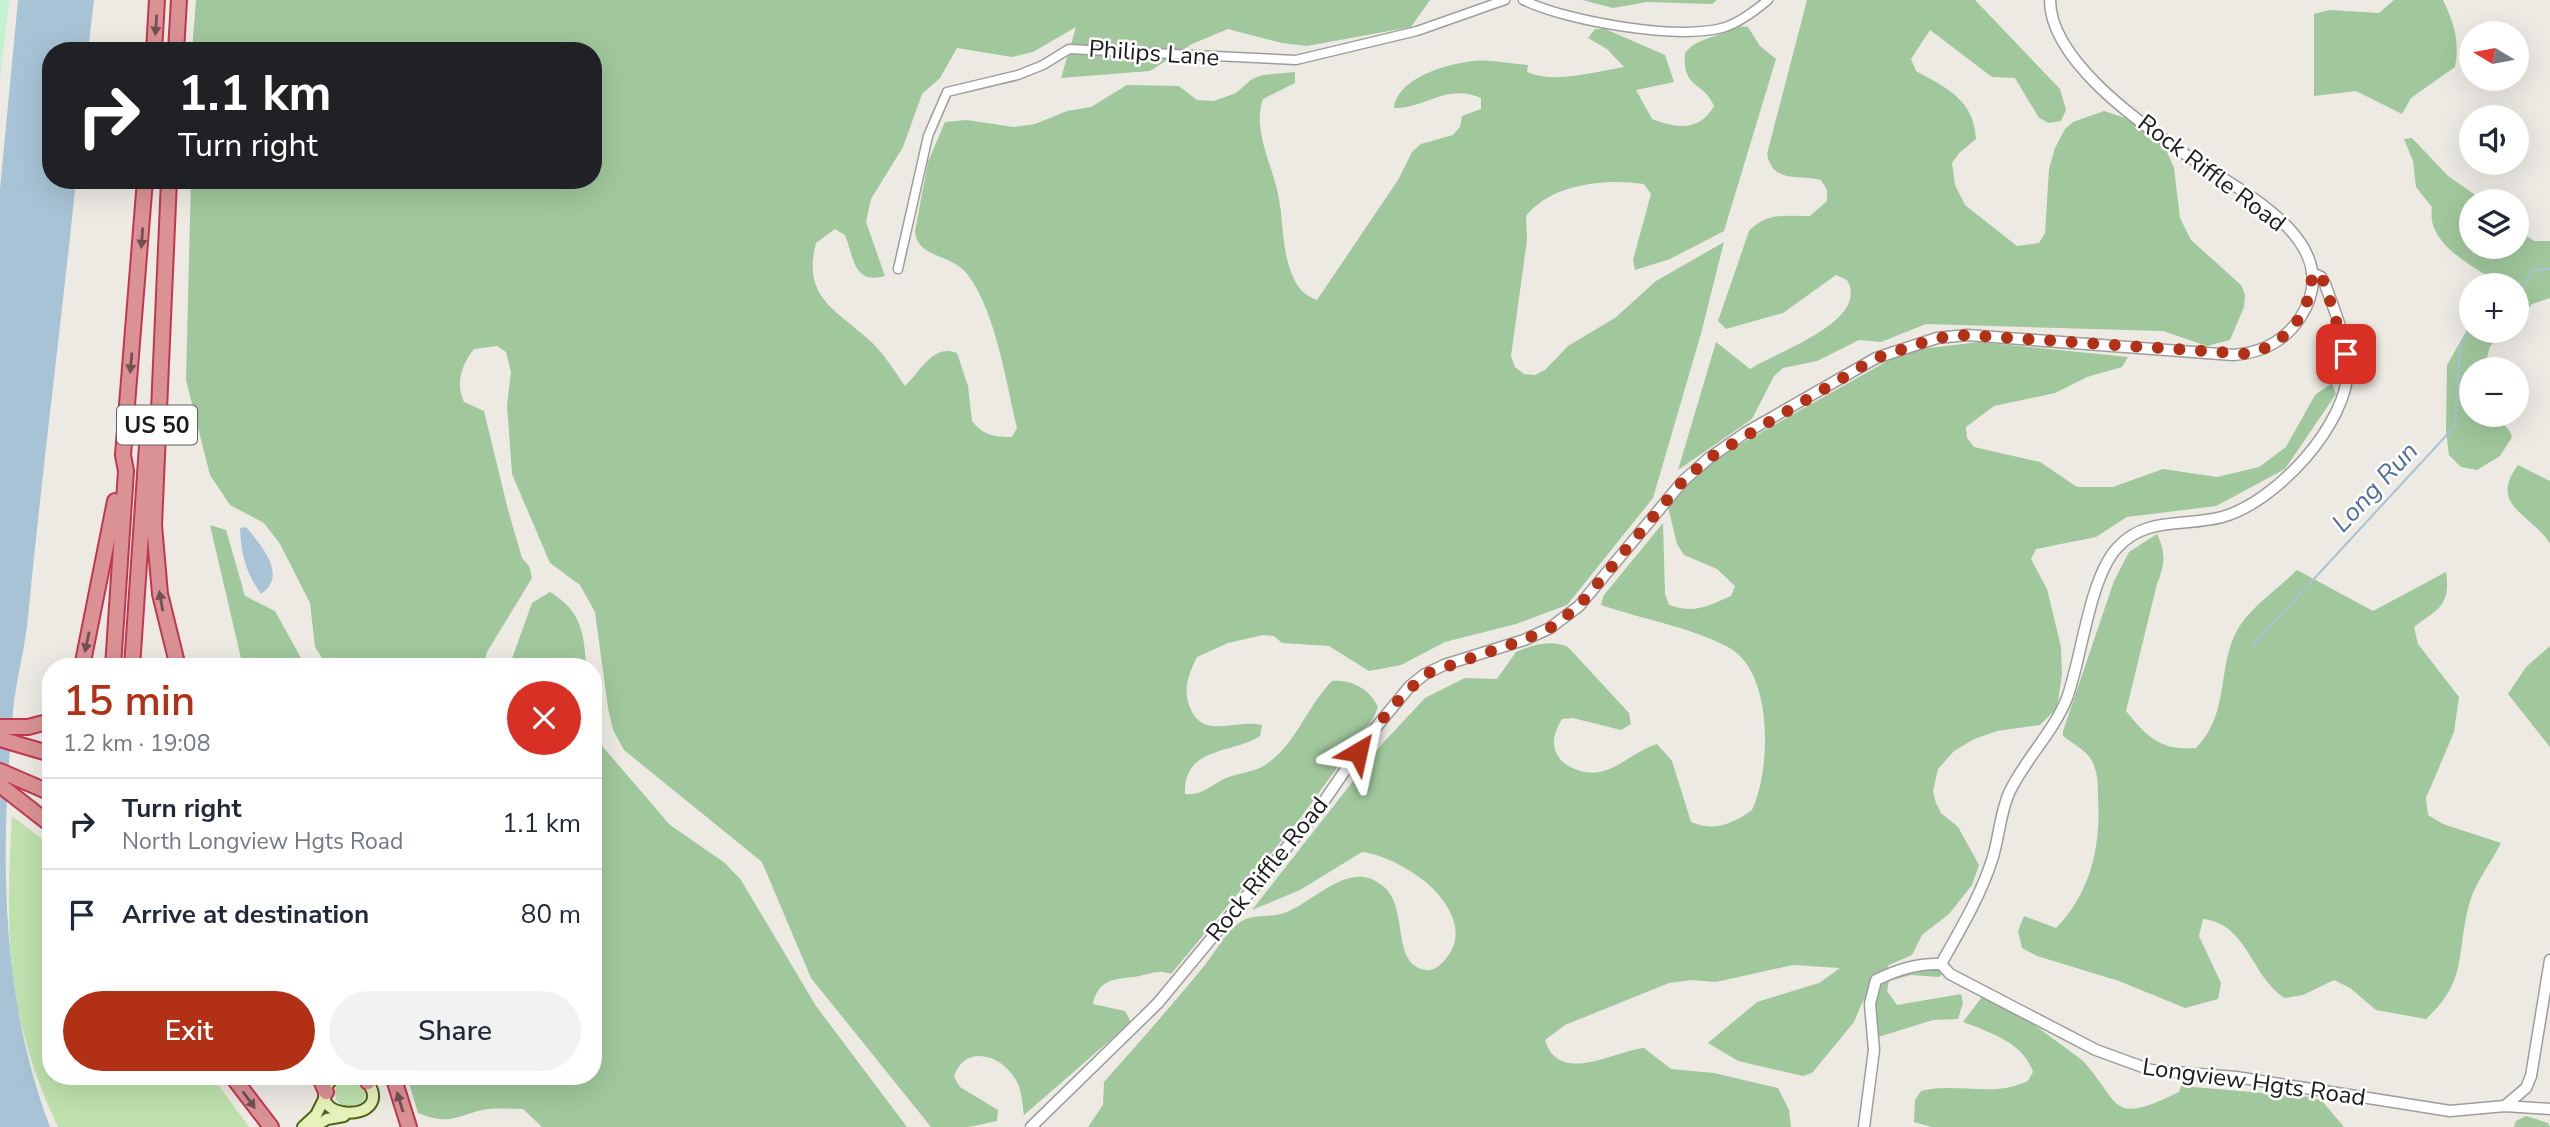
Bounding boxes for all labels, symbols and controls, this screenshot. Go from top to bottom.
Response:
one-way arrow [150,15,161,37]
north arrow [2459,21,2529,91]
map controls [2459,21,2529,427]
street label: Philips Lane [1088,32,1220,74]
text: 1.1 km [178,60,331,127]
icon: right [63,70,154,161]
button: sound [2459,105,2529,175]
street label: Rock Riffle Road [2132,107,2292,239]
text: Turn right [178,124,318,167]
button: layers [2459,189,2529,259]
one-way arrow [136,227,147,249]
button: + [2459,273,2529,343]
pin [2316,324,2376,384]
icon: arrive [2327,335,2365,373]
one-way arrow [125,353,136,375]
button: − [2459,357,2529,427]
road number: US 50 [117,406,197,444]
water label: Long Run [2324,434,2426,540]
one-way arrow [155,590,166,612]
one-way arrow [82,631,93,653]
text: 15 min [63,673,195,730]
button: close [507,681,581,755]
position arrow [1321,715,1395,789]
text: 1.2 km · 19:08 [63,728,210,759]
street label: Rock Riffle Road [1199,790,1335,948]
text: Turn right [122,791,241,826]
icon: right [63,805,101,843]
text: 1.1 km [502,806,581,841]
text: North Longview Hgts Road [122,826,403,857]
icon: arrive [63,896,101,934]
text: Arrive at destination [122,897,369,932]
text: 80 m [521,897,581,932]
button: Exit [63,991,315,1071]
button: Share [329,991,581,1071]
street label: Longview Hgts Road [2140,1050,2368,1114]
one-way arrow [242,1091,256,1109]
one-way arrow [395,1091,405,1112]

